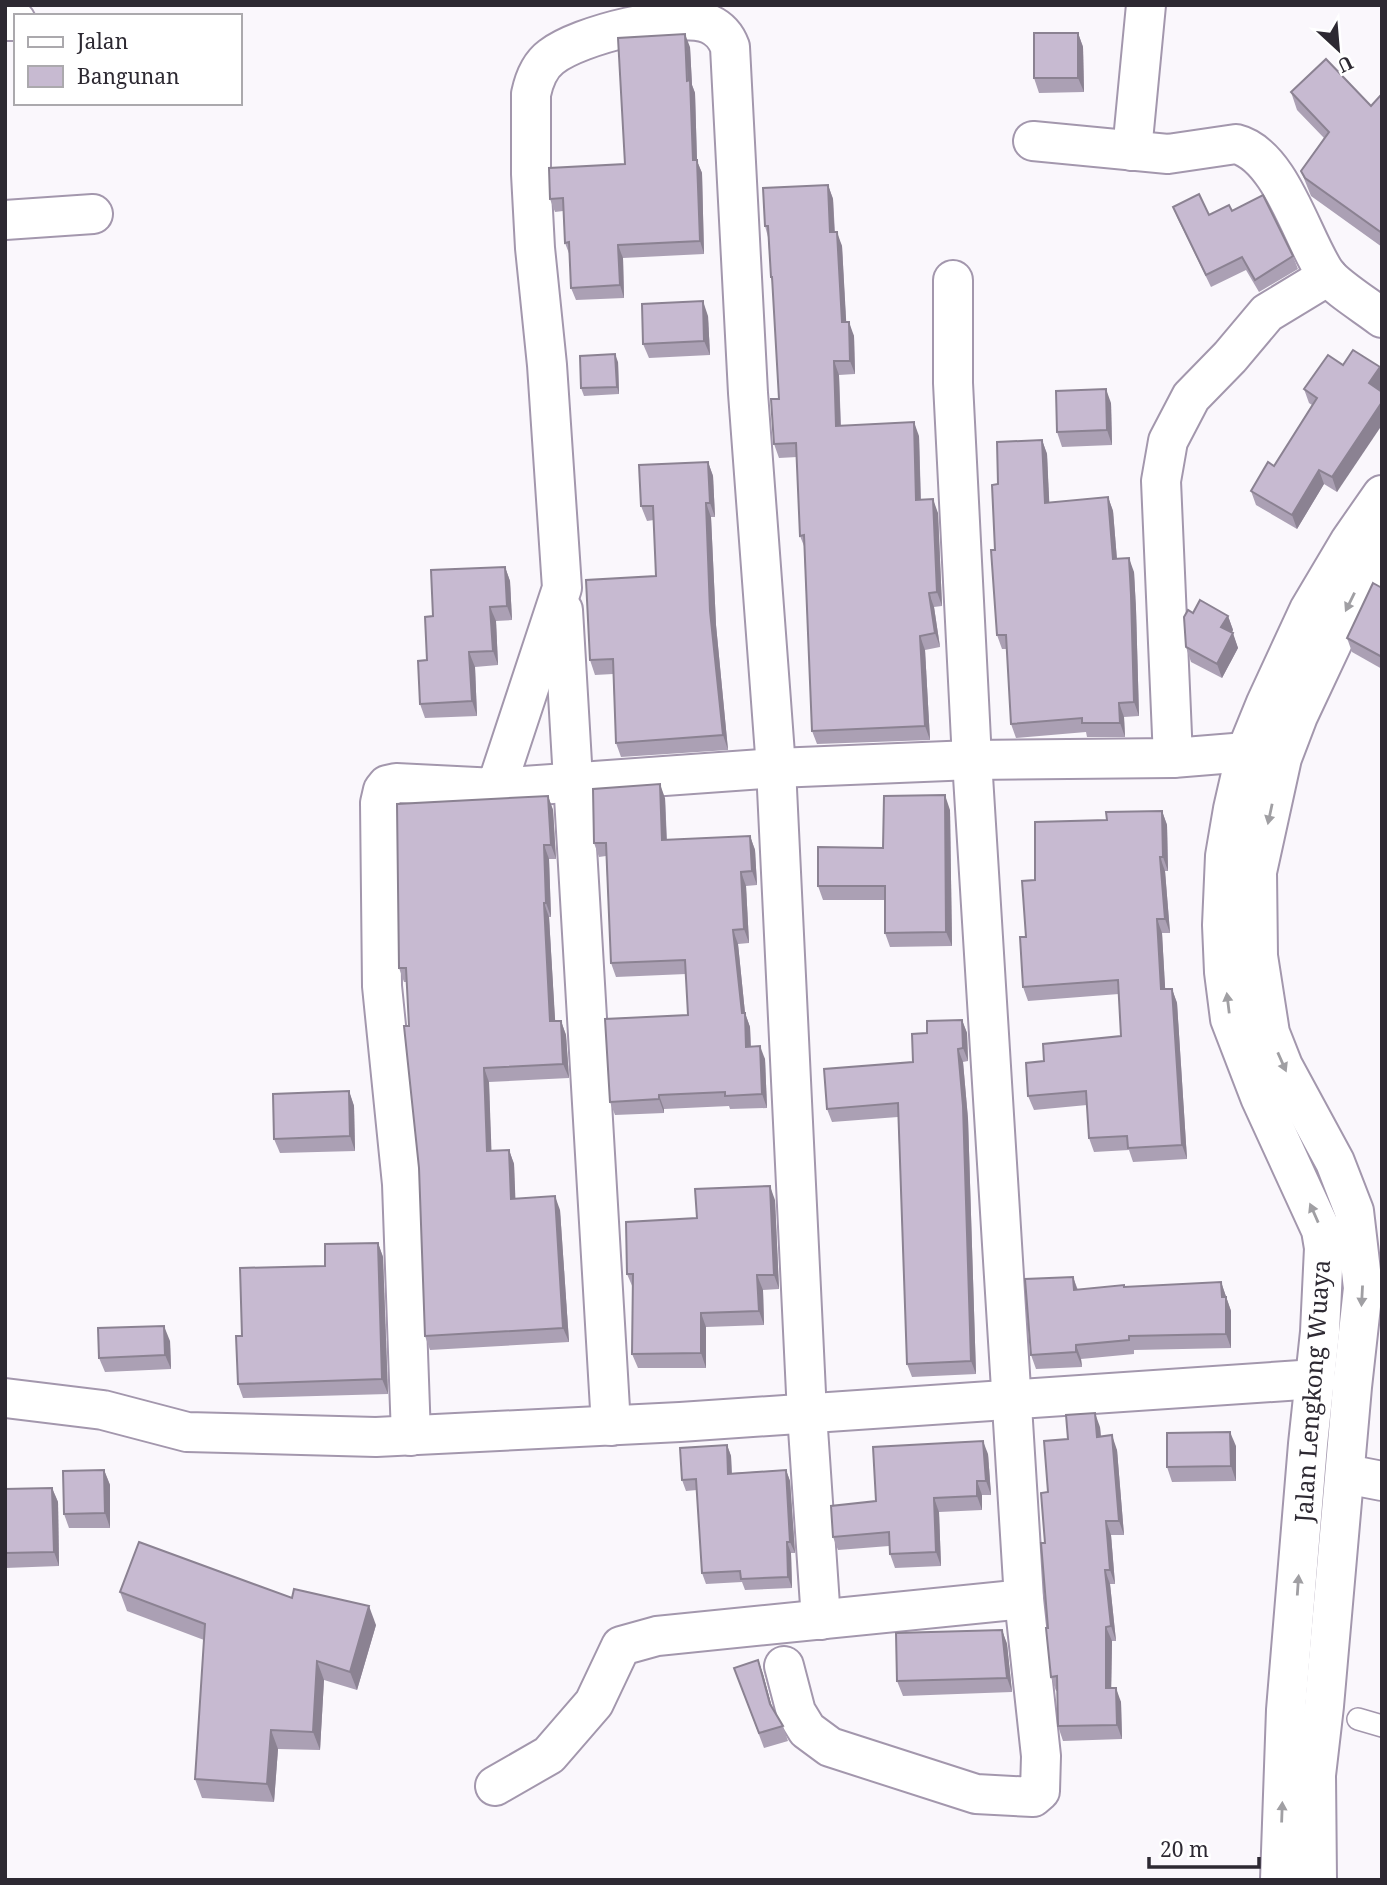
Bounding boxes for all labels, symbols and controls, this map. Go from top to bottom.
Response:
legend [14,14,242,105]
north arrow [1303,14,1373,84]
text: Jalan [76,27,128,55]
text: U [1333,49,1358,79]
text: Bangunan [77,62,180,90]
one-way arrow [1344,593,1356,613]
one-way arrow [1264,803,1275,825]
one-way arrow [1223,992,1234,1014]
one-way arrow [1276,1052,1288,1072]
one-way arrow [1308,1203,1320,1223]
street label: Jalan Lengkong Wuaya [1286,1258,1337,1524]
one-way arrow [1356,1286,1367,1308]
one-way arrow [1293,1573,1304,1595]
one-way arrow [1276,1800,1287,1822]
scale bar [1149,1826,1259,1870]
text: 20 m [1160,1835,1209,1863]

